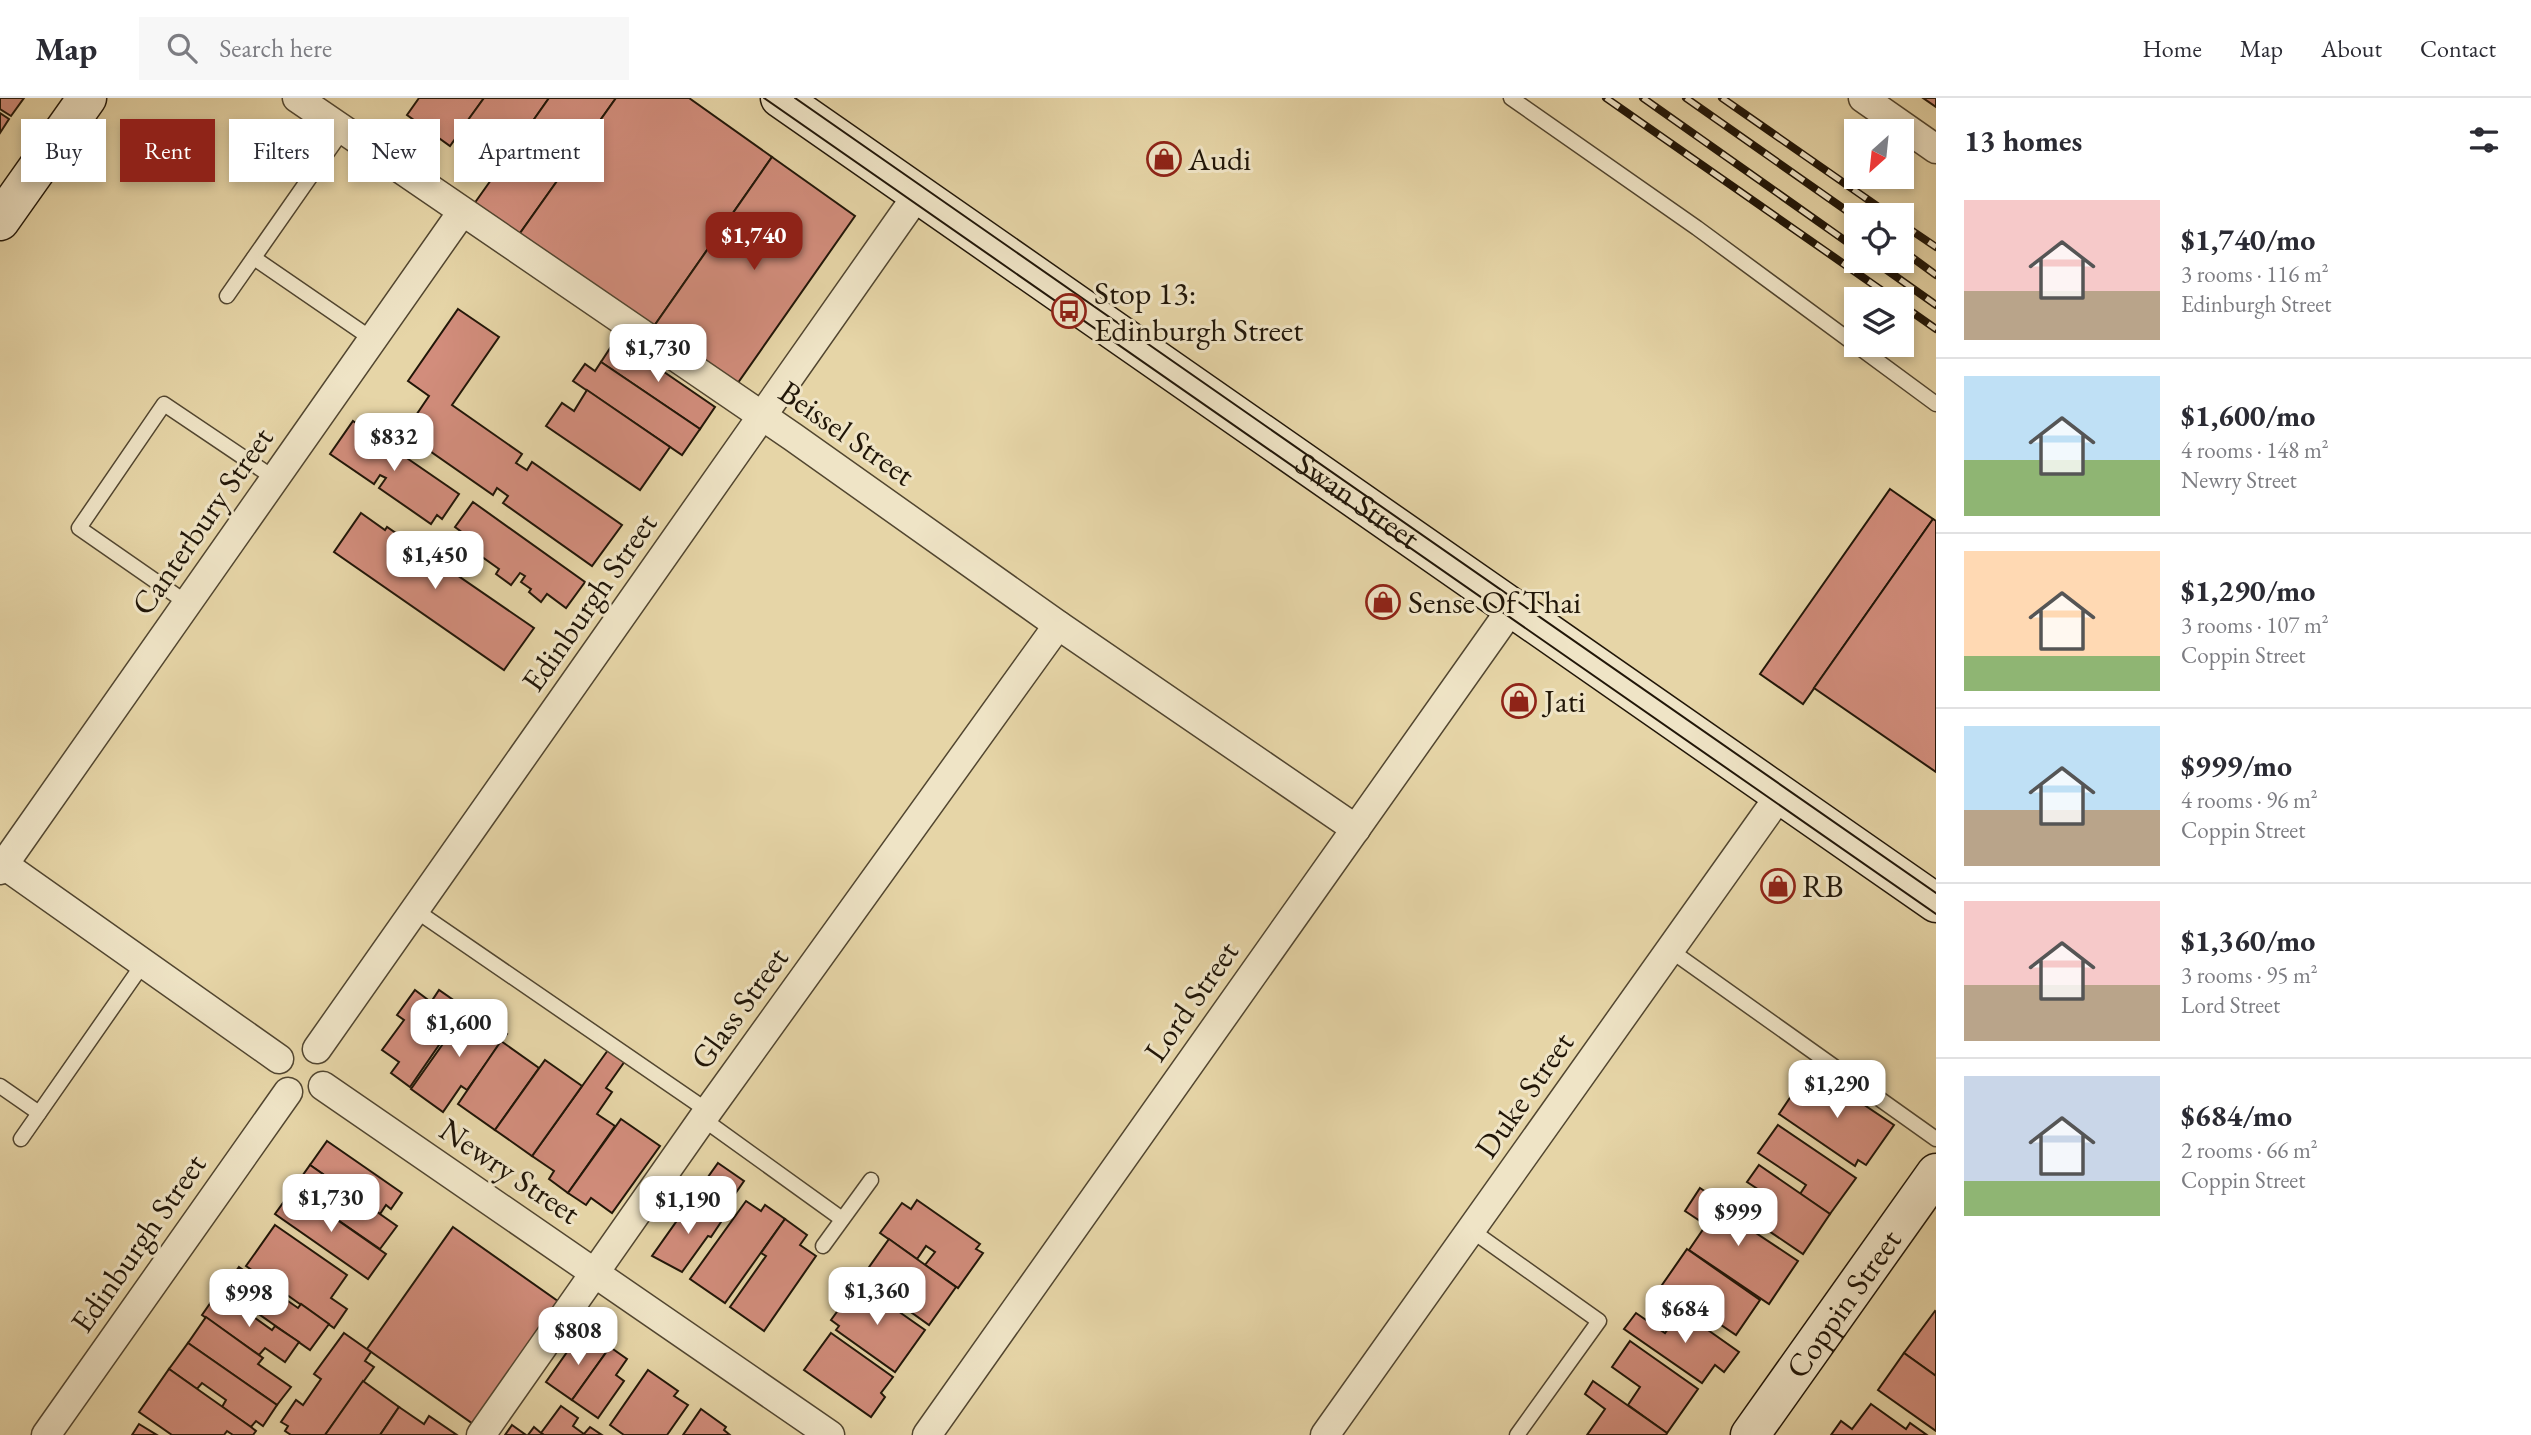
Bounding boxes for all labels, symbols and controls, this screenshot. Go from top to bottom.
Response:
search box [139,17,629,80]
text: Map [35,27,97,70]
icon: search [163,29,201,67]
text: Search here [219,31,332,65]
text: Home [2142,33,2202,64]
text: Map [2240,33,2283,64]
text: About [2321,33,2382,64]
text: Contact [2420,33,2496,64]
chip: Buy [21,119,106,182]
chip: Rent [120,119,215,182]
chip: Filters [229,119,334,182]
chip: New [348,119,440,182]
chip: Apartment [454,119,604,182]
north arrow [1844,119,1914,189]
map controls [1844,119,1914,357]
text: 13 homes [1964,121,2082,160]
icon: filters [2465,121,2503,159]
place label: Audi [1187,138,1251,180]
shop icon: Audi [1145,140,1183,178]
button: locate [1844,203,1914,273]
pin: $1,740 [697,212,811,272]
text: $1,740 [722,220,786,250]
text: $1,740/mo [2181,220,2315,259]
icon: home [2020,228,2104,312]
text: 3 rooms · 116 m² [2181,259,2329,289]
place label: Stop 13: Edinburgh Street [1094,272,1303,351]
button: layers [1844,287,1914,357]
text: Edinburgh Street [2181,289,2331,319]
bus stop icon: Stop 13: Edinburgh Street [1050,292,1088,330]
pin: $1,730 [601,324,715,384]
text: $1,730 [626,332,690,362]
street label: Beissel Street [771,371,923,495]
text: $1,600/mo [2181,396,2315,435]
icon: home [2020,404,2104,488]
pin: $832 [353,414,435,473]
street label: Canterbury Street [122,419,282,623]
text: $832 [370,421,418,451]
text: 4 rooms · 148 m² [2181,435,2329,465]
street label: Swan Street [1287,442,1428,558]
text: Newry Street [2181,465,2297,495]
street label: Edinburgh Street [512,504,666,700]
pin: $1,450 [378,532,492,591]
text: $1,450 [403,539,467,569]
text: $1,290/mo [2181,571,2315,610]
icon: home [2020,579,2104,663]
place label: Sense Of Thai [1408,581,1581,623]
shop icon: Sense Of Thai [1364,583,1402,621]
text: 3 rooms · 107 m² [2181,610,2329,640]
text: Coppin Street [2181,640,2306,670]
place label: Jati [1541,680,1586,722]
shop icon: Jati [1500,682,1538,720]
text: $999/mo [2181,746,2292,785]
icon: home [2020,754,2104,838]
text: 4 rooms · 96 m² [2181,785,2318,815]
text: Coppin Street [2181,815,2306,845]
place label: RB [1802,865,1844,907]
shop icon: RB [1759,867,1797,905]
text: $1,360/mo [2181,921,2315,960]
icon: home [2020,929,2104,1013]
street label: Lord Street [1134,932,1248,1070]
street label: Glass Street [681,939,797,1077]
text: 3 rooms · 95 m² [2181,960,2318,990]
text: Lord Street [2181,990,2280,1020]
pin: $1,600 [402,1000,516,1059]
text: $1,600 [427,1007,491,1037]
street label: Duke Street [1465,1023,1583,1167]
pin: $1,290 [1780,1060,1894,1120]
text: $1,290 [1805,1068,1869,1098]
text: $684/mo [2181,1096,2292,1135]
icon: home [2020,1104,2104,1188]
street label: Newry Street [431,1109,589,1233]
text: 2 rooms · 66 m² [2181,1135,2318,1165]
street label: Edinburgh Street [61,1145,215,1341]
text: Coppin Street [2181,1165,2306,1195]
pin: $1,730 [274,1174,388,1234]
pin: $1,190 [631,1176,745,1236]
text: $1,730 [299,1182,363,1212]
text: $1,190 [656,1184,720,1214]
pin: $999 [1697,1188,1779,1248]
text: $999 [1714,1196,1762,1226]
street label: Coppin Street [1776,1221,1910,1387]
pin: $1,360 [820,1268,934,1327]
pin: $998 [208,1270,290,1329]
text: $1,360 [845,1275,909,1305]
text: $998 [225,1277,273,1307]
pin: $684 [1644,1286,1726,1345]
text: $684 [1661,1293,1709,1323]
pin: $808 [537,1308,619,1367]
text: $808 [554,1315,602,1345]

